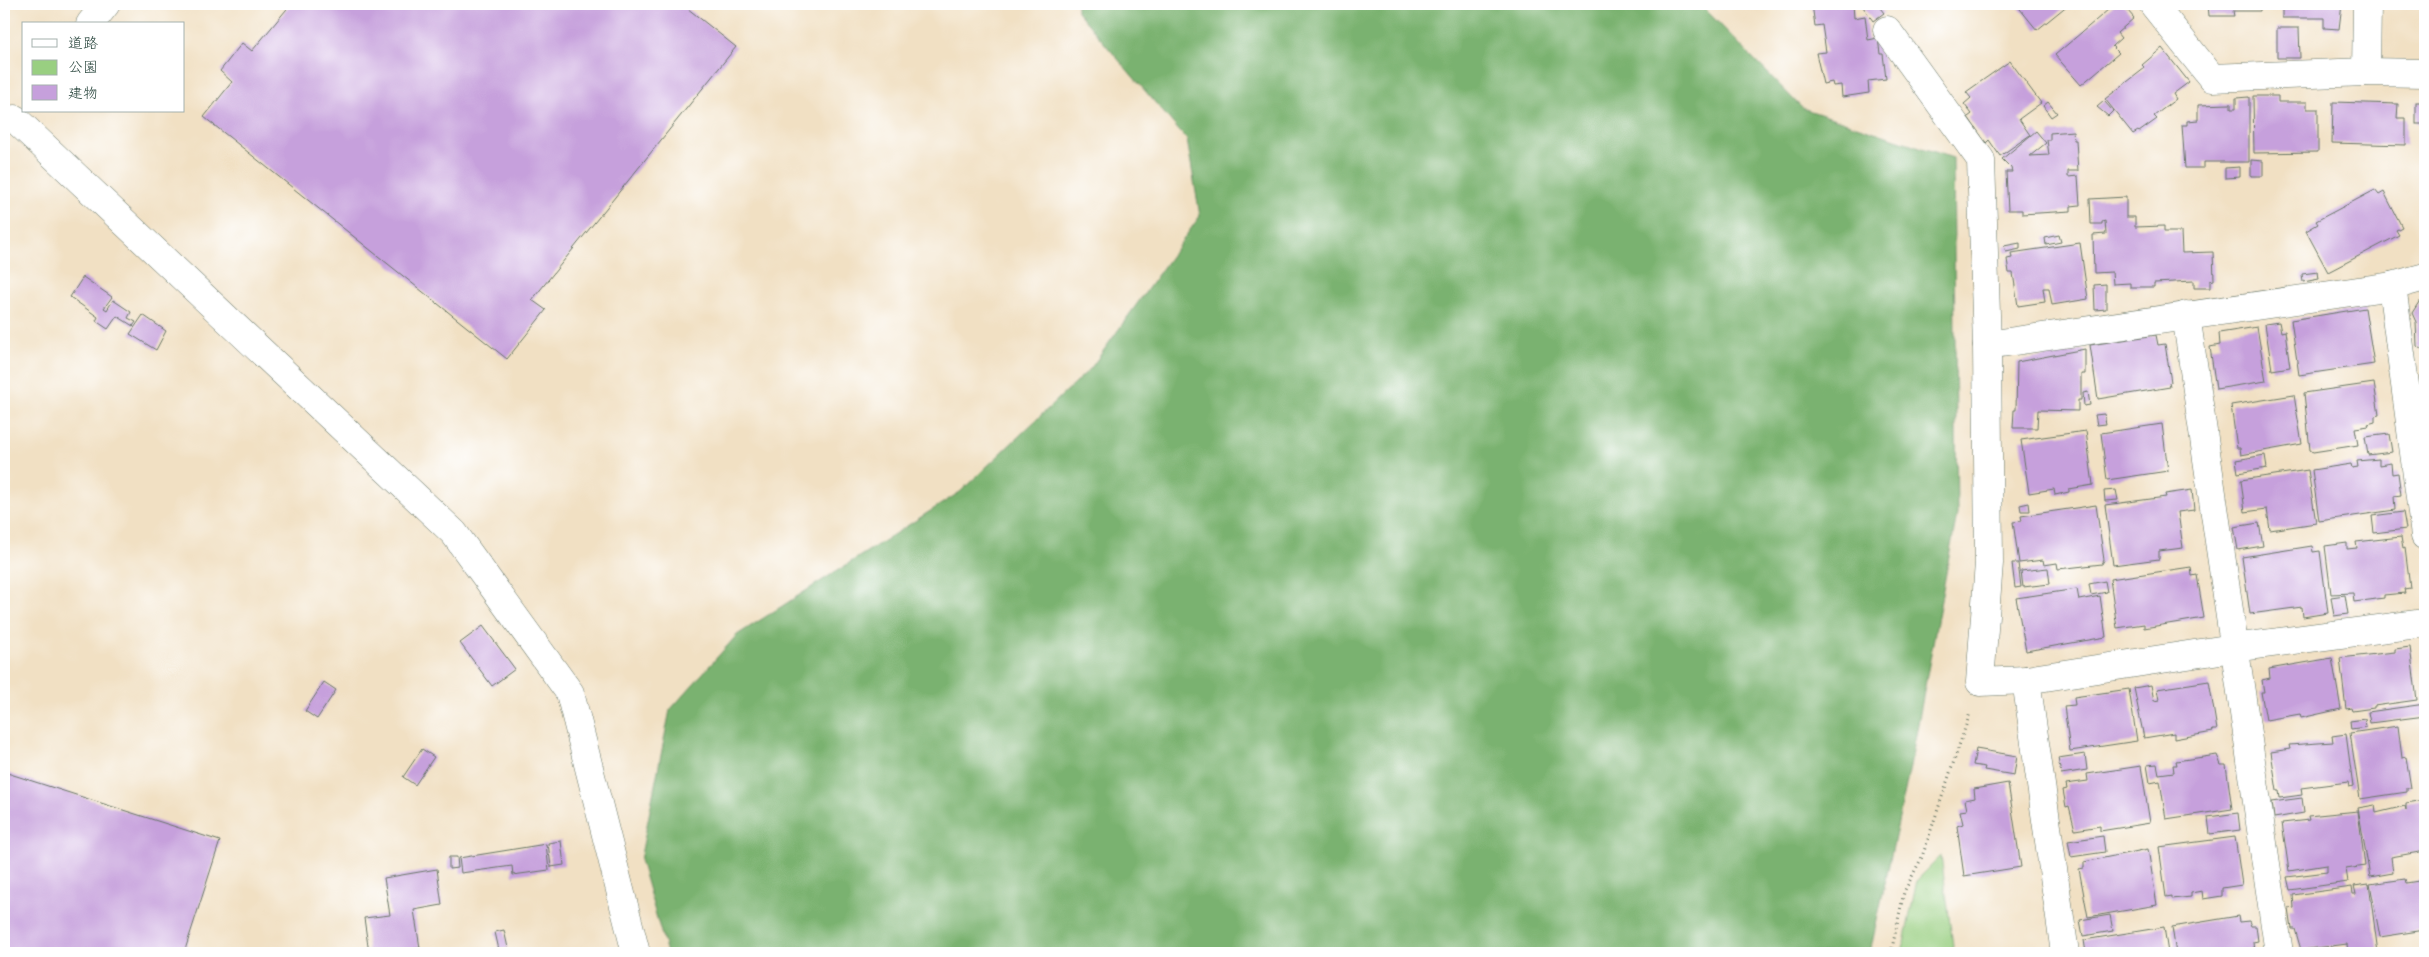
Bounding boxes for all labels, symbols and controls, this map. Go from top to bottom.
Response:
legend [22,22,185,112]
text: 道路 [68,33,98,53]
text: 公園 [68,57,98,77]
text: 建物 [68,83,98,103]

